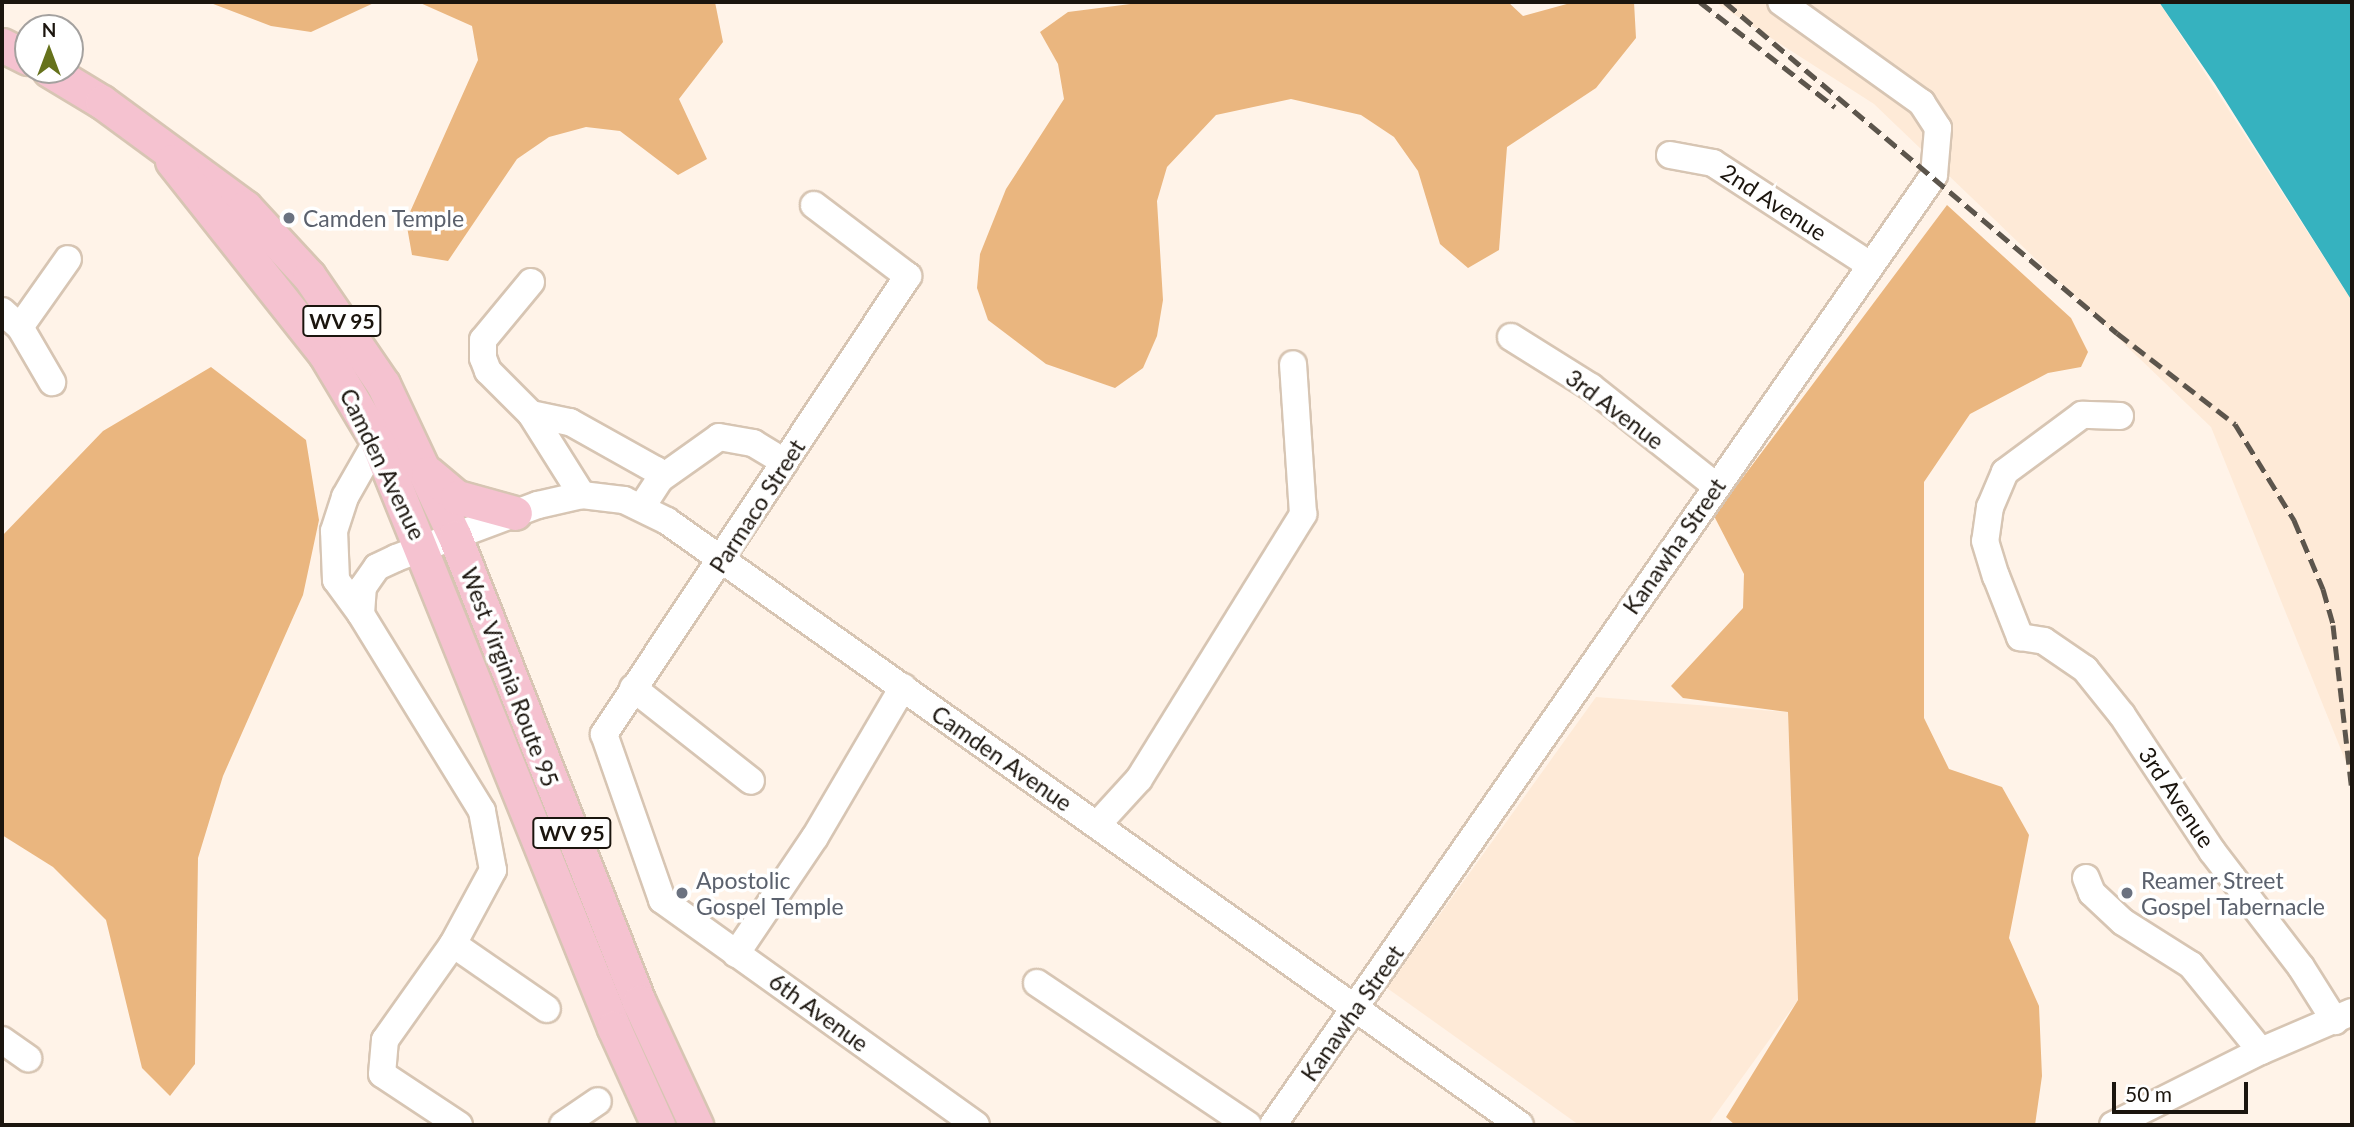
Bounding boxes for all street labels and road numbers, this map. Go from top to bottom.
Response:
street label: 2nd Avenue [1716,157,1832,247]
road number: WV 95 [302,304,382,338]
street label: 3rd Avenue [1560,363,1670,455]
street label: Camden Avenue [334,384,432,544]
street label: Parmaco Street [704,434,810,578]
street label: Kanawha Street [1617,473,1731,619]
street label: West Virginia Route 95 [455,563,565,791]
street label: Camden Avenue [926,699,1078,817]
street label: 3rd Avenue [2133,741,2221,853]
road number: WV 95 [532,816,612,850]
street label: Kanawha Street [1295,940,1409,1086]
street label: 6th Avenue [764,967,874,1057]

